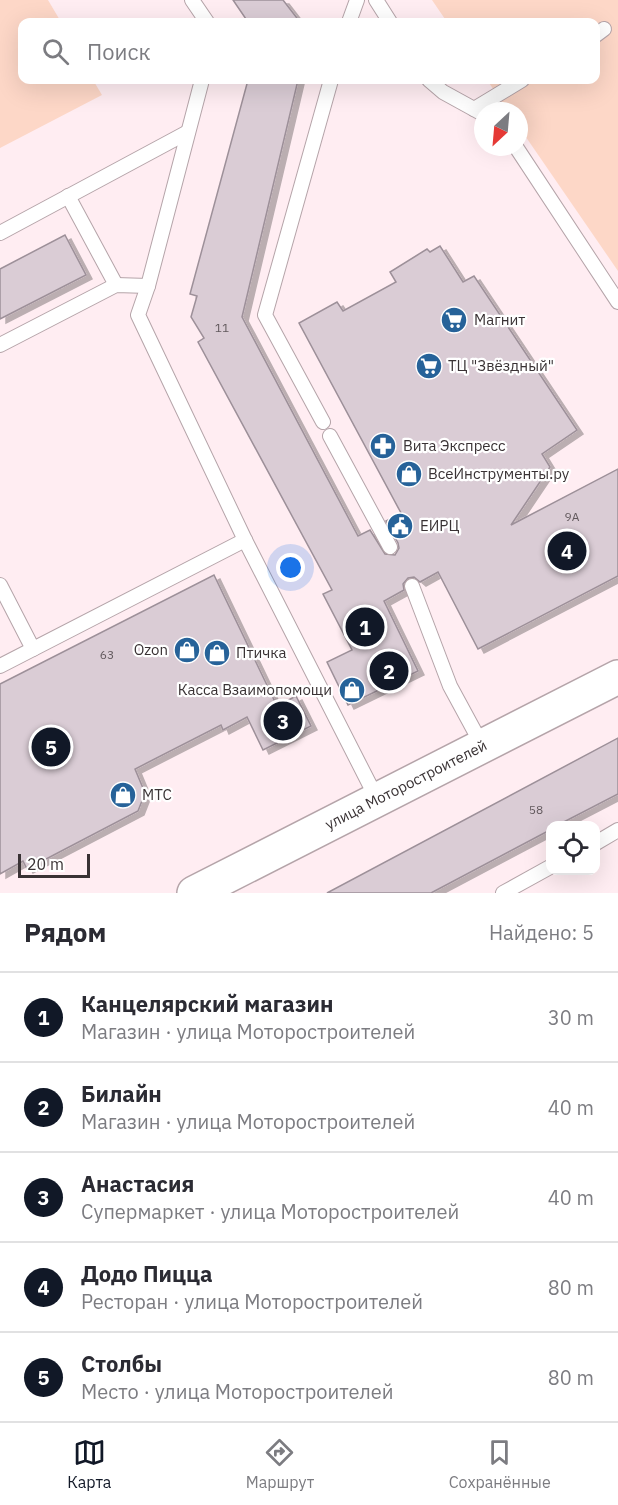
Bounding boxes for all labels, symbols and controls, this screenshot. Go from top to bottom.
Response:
search box [18,18,600,84]
icon: search [39,35,72,68]
text: Поиск [87,37,151,66]
north arrow [474,102,528,156]
supermarket icon: Магнит [439,305,469,335]
place label: Магнит [474,310,525,329]
house number: 11 [215,320,229,335]
supermarket icon: ТЦ "Звёздный" [414,351,444,381]
place label: ТЦ "Звёздный" [448,356,554,375]
pharmacy icon: Вита Экспресс [368,431,398,461]
place label: Вита Экспресс [403,436,506,455]
shop icon: ВсеИнструменты.ру [394,459,424,489]
place label: ВсеИнструменты.ру [428,464,570,483]
house number: 9А [565,509,580,524]
public building icon: ЕИРЦ [385,511,415,541]
place label: ЕИРЦ [420,516,459,535]
pin: 4 [548,528,586,574]
your location [276,553,305,582]
pin: 1 [346,604,385,650]
shop icon: Ozon [172,635,202,665]
shop icon: Птичка [202,638,232,668]
place label: Ozon [134,640,168,659]
place label: Птичка [236,643,286,662]
house number: 63 [100,647,114,662]
pin: 2 [370,648,408,694]
shop icon: Касса Взаимопомощи [337,675,367,705]
place label: Касса Взаимопомощи [178,680,332,699]
pin: 3 [264,698,302,744]
pin: 5 [32,724,70,770]
street label: улица Моторостроителей [322,735,490,834]
shop icon: МТС [108,780,138,810]
place label: МТС [142,785,172,804]
house number: 58 [529,802,543,817]
map controls [546,821,600,875]
button: locate [546,821,600,875]
scale bar [18,851,90,878]
text: 20 m [27,854,64,874]
text: Рядом [24,915,106,949]
text: Найдено: 5 [489,919,594,946]
text: Канцелярский магазин [81,989,333,1018]
text: 1 [38,1004,50,1031]
text: 30 m [548,1004,594,1031]
text: Магазин · улица Моторостроителей [81,1018,415,1045]
text: Билайн [81,1079,162,1108]
text: 2 [38,1094,50,1121]
text: 40 m [548,1094,594,1121]
text: Магазин · улица Моторостроителей [81,1108,415,1135]
text: Анастасия [81,1169,194,1198]
text: 3 [38,1184,50,1211]
text: 40 m [548,1184,594,1211]
text: Супермаркет · улица Моторостроителей [81,1198,459,1225]
text: Додо Пицца [81,1259,212,1288]
text: 4 [38,1274,50,1301]
text: 80 m [548,1274,594,1301]
text: Ресторан · улица Моторостроителей [81,1288,423,1315]
text: Столбы [81,1349,162,1378]
text: 5 [38,1364,50,1391]
text: 80 m [548,1364,594,1391]
text: Место · улица Моторостроителей [81,1378,394,1405]
tab: Карта [67,1436,111,1492]
tab: Маршрут [246,1436,314,1492]
tab: Сохранённые [449,1436,551,1492]

